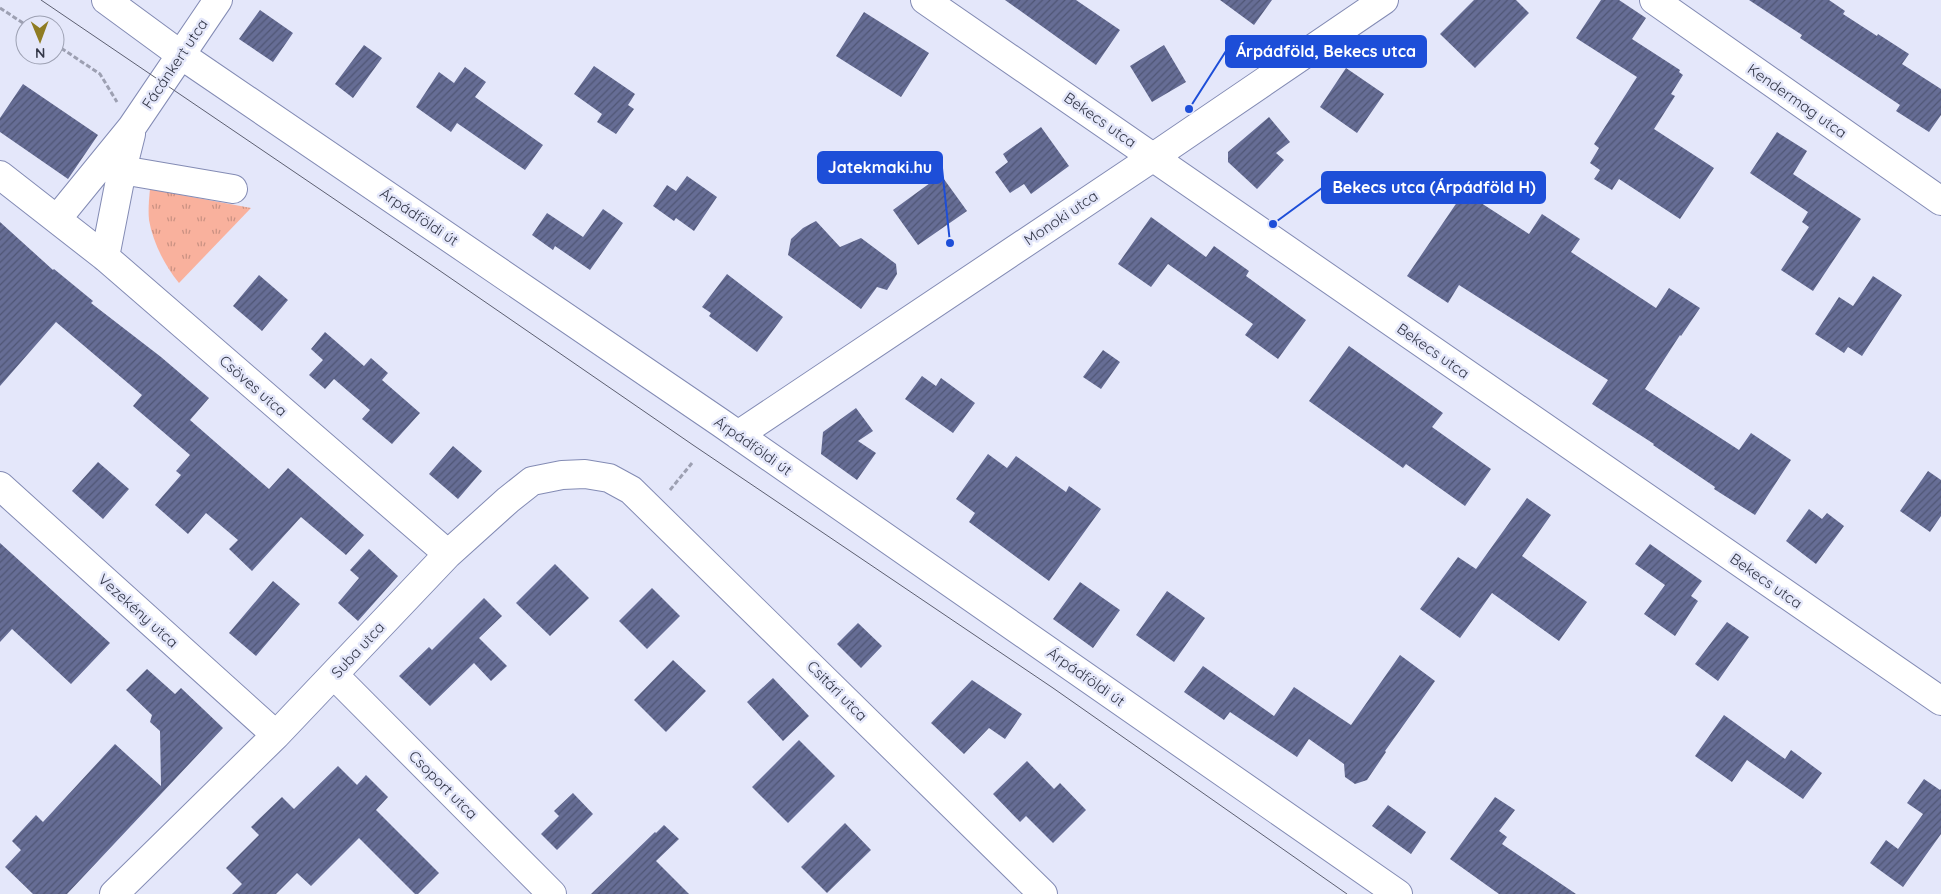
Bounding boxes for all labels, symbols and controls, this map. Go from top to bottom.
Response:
north arrow [15,15,65,65]
street label: Fácánkert utca [138,15,212,112]
callout: Árpádföld, Bekecs utca [1226,36,1426,67]
text: Árpádföld, Bekecs utca [1236,41,1416,61]
text: N [35,44,46,62]
street label: Kendermag utca [1744,59,1851,142]
street label: Bekecs utca [1061,88,1140,151]
callout: Jatekmaki.hu [818,152,942,183]
text: Jatekmaki.hu [828,157,932,177]
callout: Bekecs utca (Árpádföld H) [1322,172,1545,203]
text: Bekecs utca (Árpádföld H) [1332,177,1536,197]
street label: Árpádföldi út [376,183,462,250]
street label: Monoki utca [1020,186,1101,249]
street label: Bekecs utca [1394,319,1473,382]
street label: Csöves utca [216,351,291,420]
street label: Árpádföldi út [711,412,796,479]
street label: Bekecs utca [1727,549,1806,612]
street label: Vezekény utca [94,570,182,652]
street label: Suba utca [327,618,388,682]
street label: Árpádföldi út [1044,643,1129,710]
street label: Csitári utca [803,656,872,725]
street label: Csoport utca [405,746,482,823]

